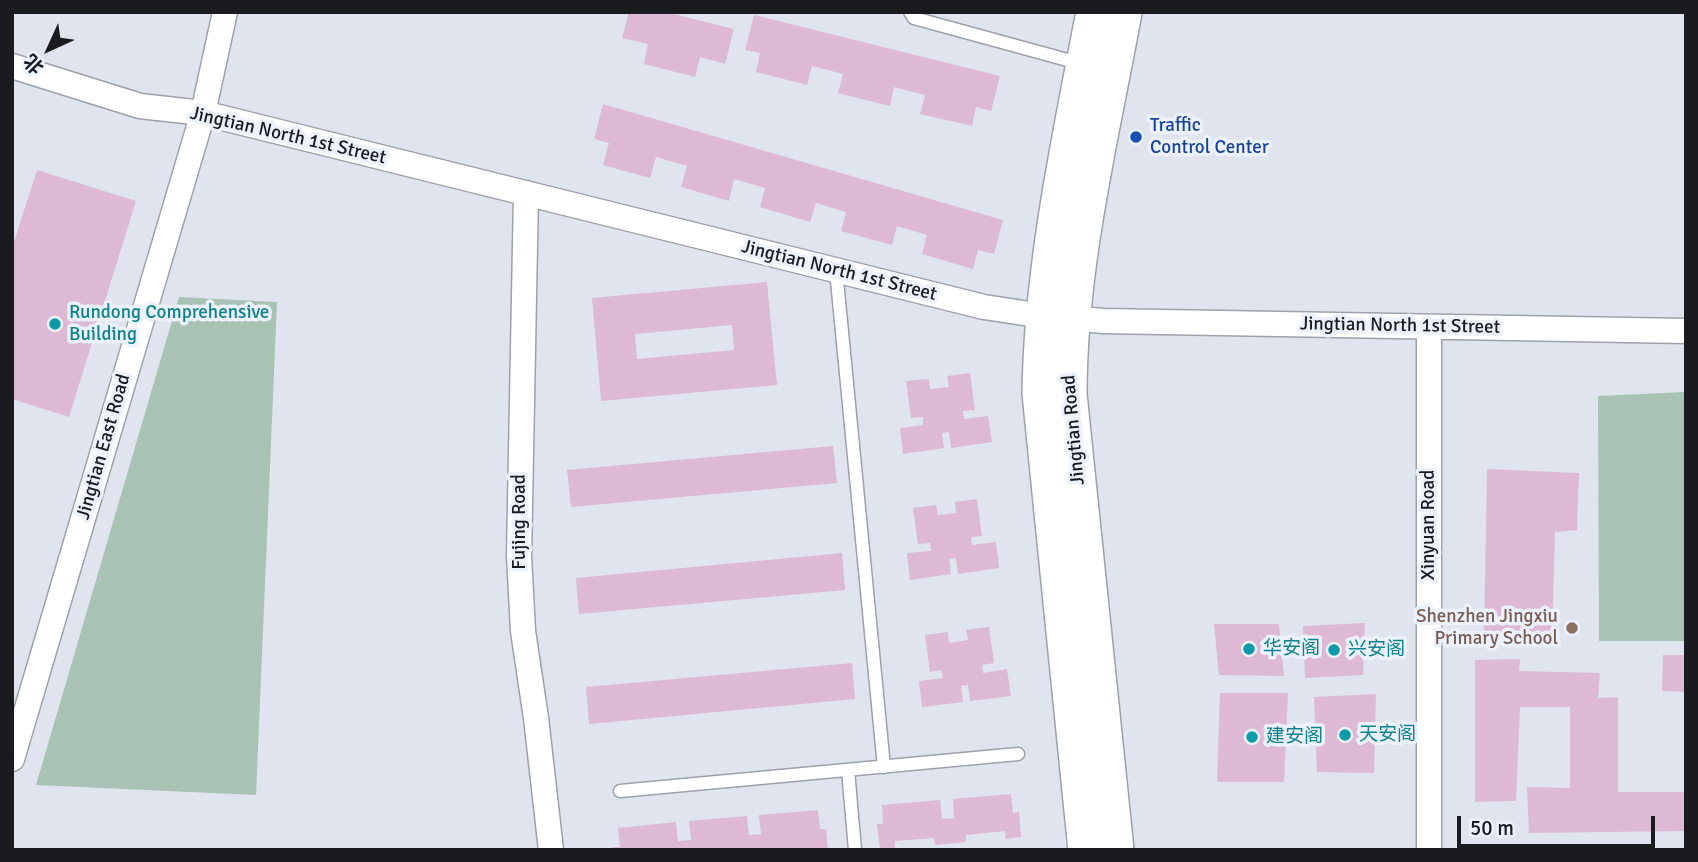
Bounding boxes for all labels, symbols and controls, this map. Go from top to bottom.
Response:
north arrow [14,14,84,84]
text: 北 [19,49,49,79]
street label: Jingtian North 1st Street [188,102,388,170]
place label: Traffic Control Center [1150,115,1269,159]
marker: Traffic Control Center [1128,129,1144,145]
street label: Jingtian North 1st Street [739,236,939,306]
place label: Rundong Comprehensive Building [69,302,269,346]
street label: Jingtian North 1st Street [1300,313,1500,339]
marker: Rundong Comprehensive Building [47,316,63,332]
street label: Jingtian East Road [72,372,136,522]
street label: Jingtian Road [1058,374,1090,486]
street label: Xinyuan Road [1418,470,1440,580]
street label: Fujing Road [509,474,531,570]
place label: Shenzhen Jingxiu Primary School [1416,606,1558,650]
marker: Shenzhen Jingxiu Primary School [1564,620,1580,636]
place label: 华安阁 [1263,638,1320,660]
place label: 兴安阁 [1348,639,1405,661]
marker: 华安阁 [1241,641,1257,657]
marker: 兴安阁 [1326,642,1342,658]
place label: 天安阁 [1359,724,1416,746]
place label: 建安阁 [1266,726,1323,748]
marker: 天安阁 [1337,727,1353,743]
marker: 建安阁 [1244,729,1260,745]
scale bar [1460,802,1658,846]
text: 50 m [1470,815,1514,841]

